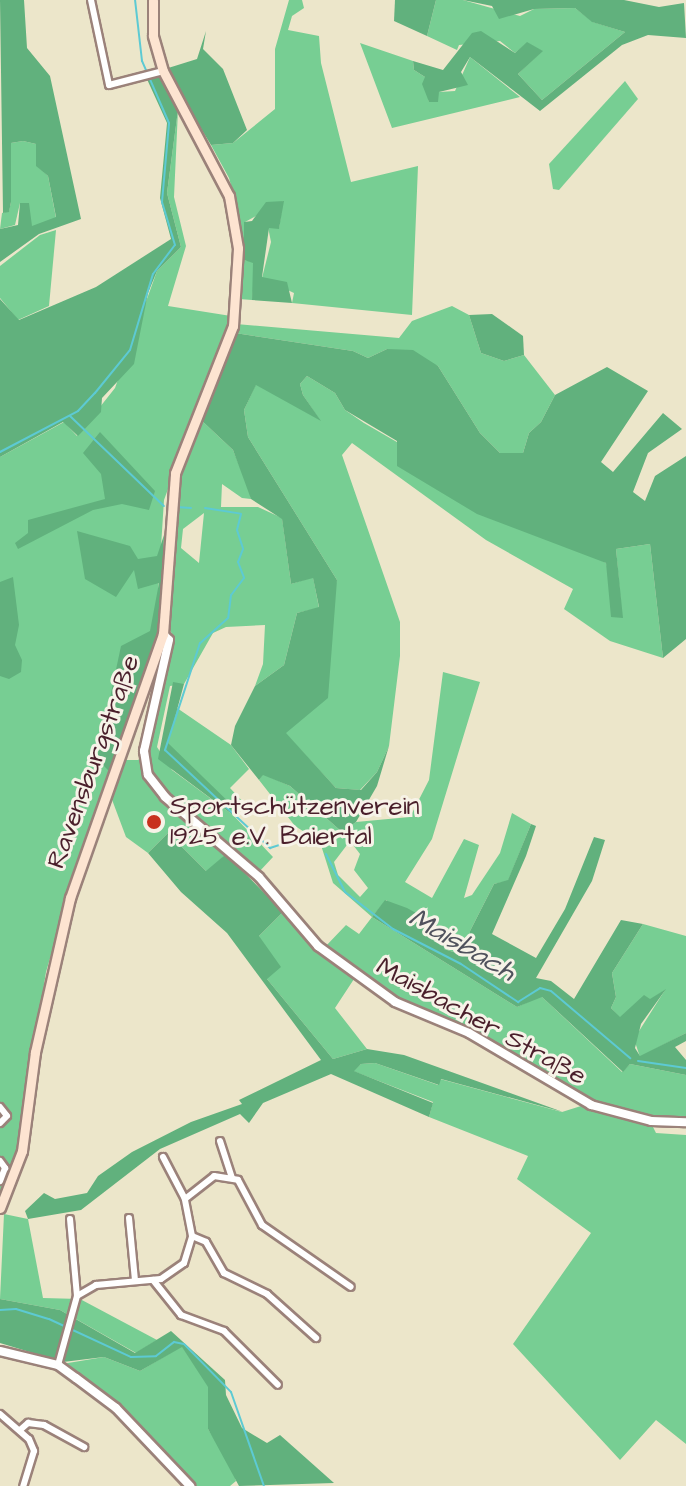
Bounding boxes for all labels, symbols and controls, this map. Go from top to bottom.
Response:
street label: Ravensburgstraße [41,651,147,873]
place label: Sportschützenverein 1925 e.V. Baiertal [170,791,420,852]
marker: Sportschützenverein 1925 e.V. Baiertal [145,813,163,831]
water label: Maisbach [403,901,521,989]
street label: Maisbacher Straße [371,951,591,1093]

